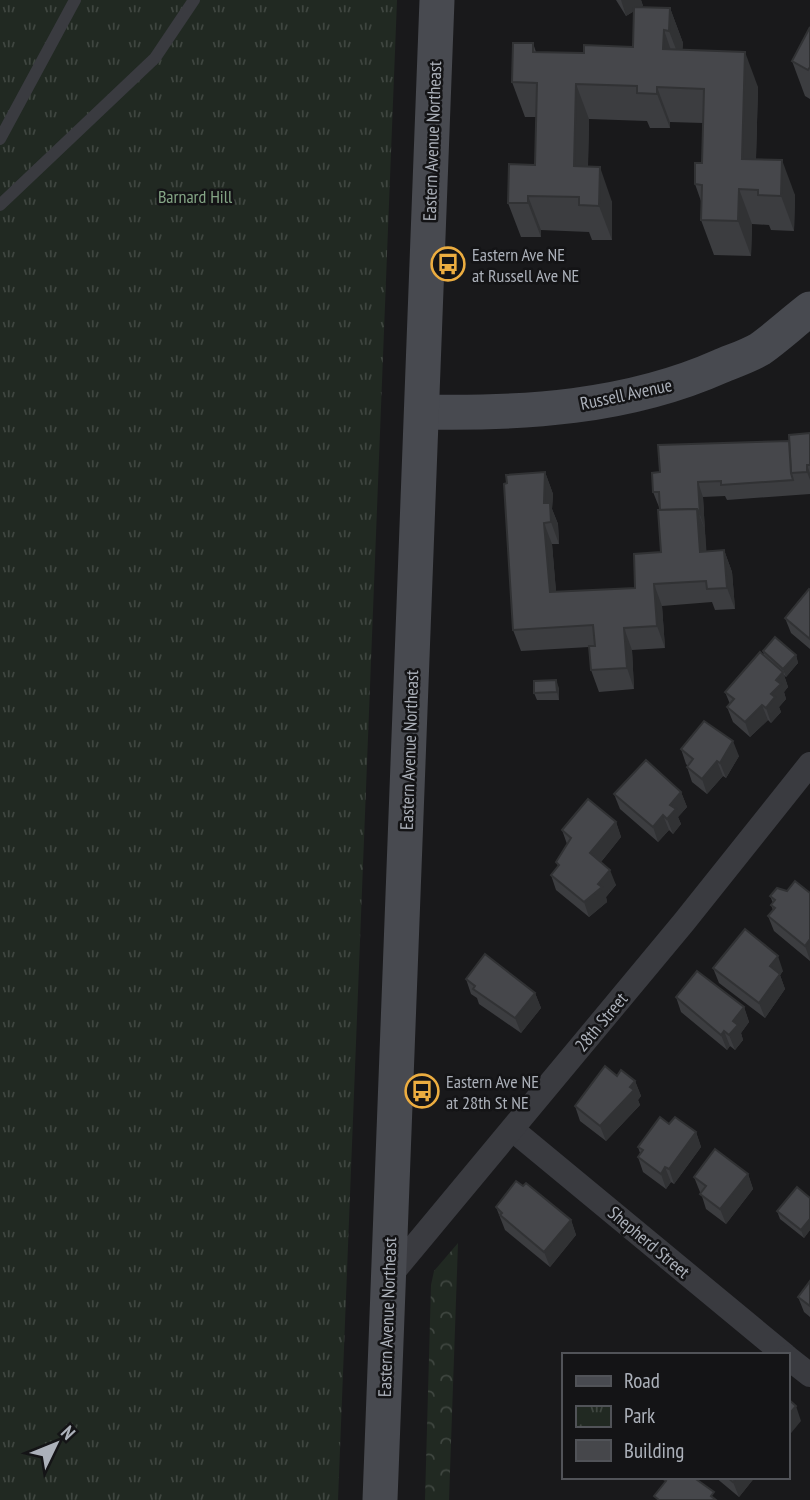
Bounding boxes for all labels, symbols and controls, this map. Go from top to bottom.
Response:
street label: Eastern Avenue Northeast [418,61,446,221]
park label: Barnard Hill [158,185,233,208]
place label: Eastern Ave NE at Russell Ave NE [472,243,579,287]
bus stop icon: Eastern Ave NE at Russell Ave NE [429,245,467,283]
street label: Russell Avenue [578,373,674,415]
street label: Eastern Avenue Northeast [395,670,423,830]
street label: 28th Street [570,988,632,1056]
place label: Eastern Ave NE at 28th St NE [446,1070,539,1114]
bus stop icon: Eastern Ave NE at 28th St NE [403,1072,441,1110]
street label: Shepherd Street [603,1201,695,1283]
street label: Eastern Avenue Northeast [373,1237,401,1397]
legend [562,1353,789,1479]
text: Road [624,1367,660,1394]
text: Park [624,1402,655,1429]
north arrow [21,1409,91,1479]
text: N [56,1420,81,1444]
text: Building [624,1437,684,1464]

